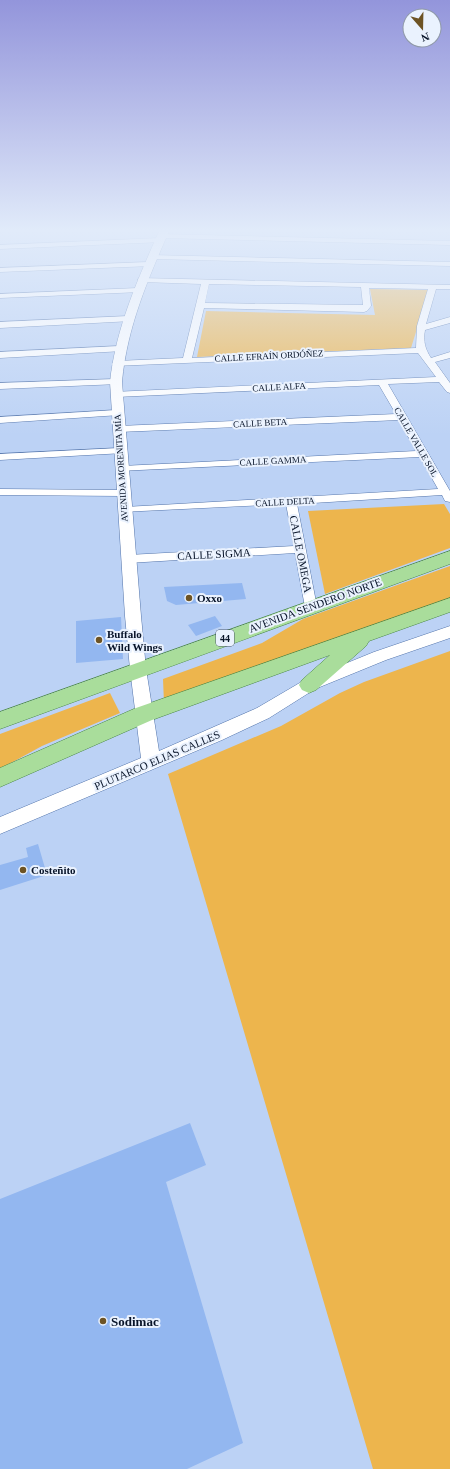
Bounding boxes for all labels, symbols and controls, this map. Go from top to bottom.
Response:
north arrow [402,8,442,48]
text: N [420,30,431,44]
street label: CALLE EFRAÍN ORDÓÑEZ [214,348,324,364]
street label: CALLE ALFA [252,381,307,393]
street label: CALLE VALLE SOL [392,405,440,479]
street label: AVENIDA MORENITA MÍA [112,413,130,522]
street label: CALLE BETA [233,417,288,429]
street label: CALLE GAMMA [239,454,307,468]
street label: CALLE DELTA [255,495,315,509]
street label: CALLE OMEGA [288,514,314,594]
street label: CALLE SIGMA [177,546,251,562]
street label: AVENIDA SENDERO NORTE [247,575,383,635]
place label: Oxxo [197,592,223,604]
marker: Oxxo [184,593,194,603]
place label: Buffalo Wild Wings [107,628,163,653]
road number: 44 [216,630,234,646]
marker: Buffalo Wild Wings [94,635,104,645]
street label: PLUTARCO ELIAS CALLES [92,728,222,792]
place label: Costeñito [31,864,76,876]
marker: Costeñito [18,865,28,875]
place label: Sodimac [111,1314,159,1329]
marker: Sodimac [98,1316,108,1326]

